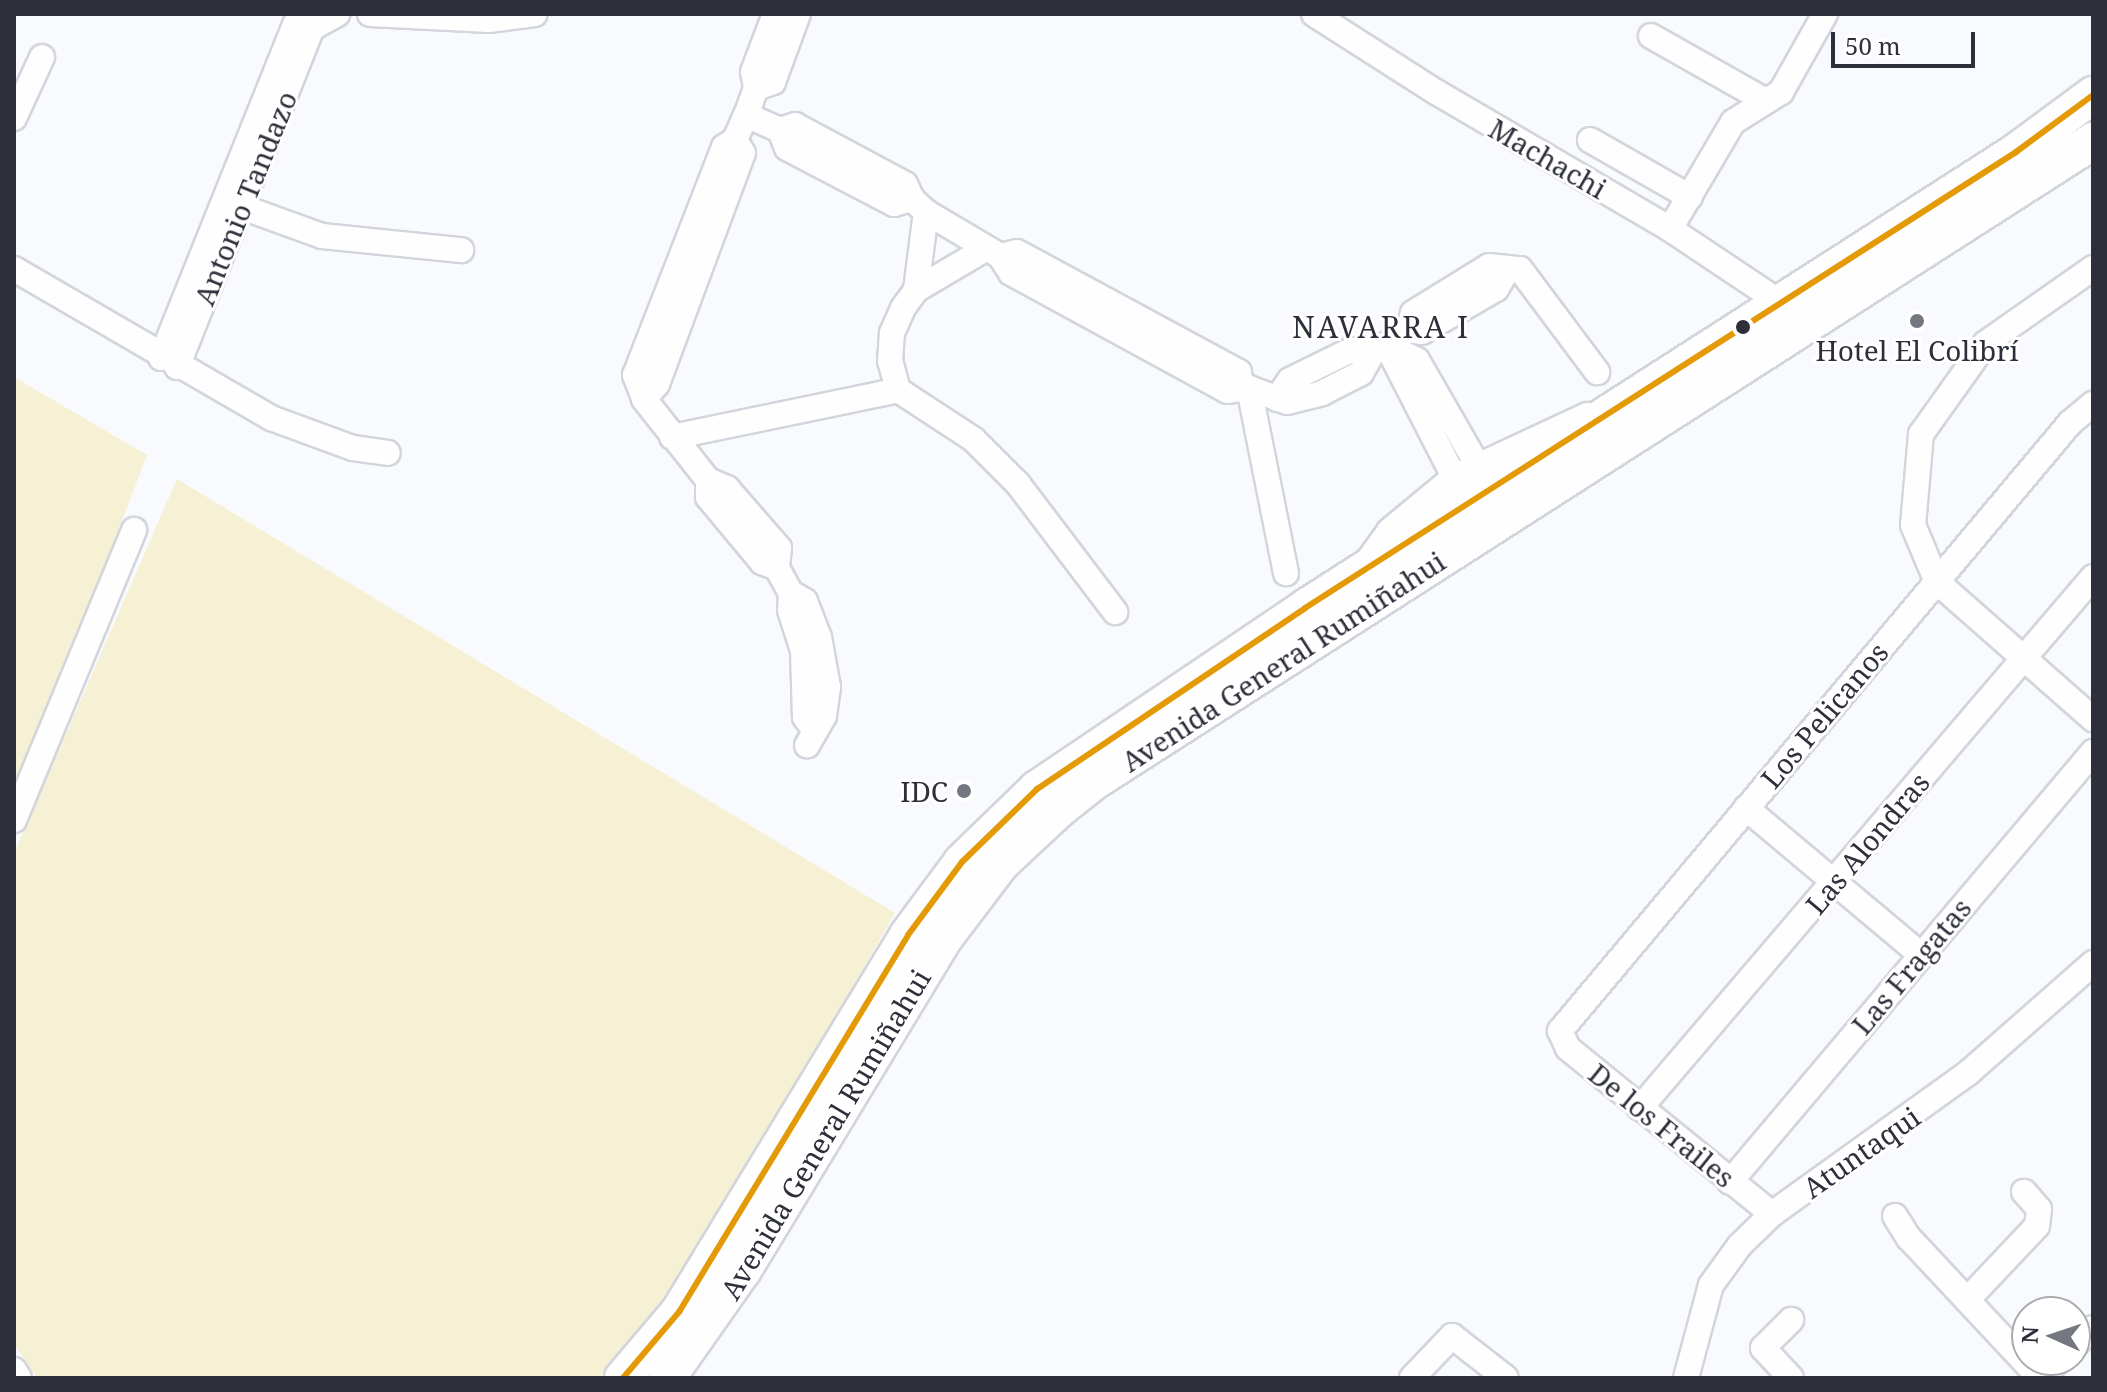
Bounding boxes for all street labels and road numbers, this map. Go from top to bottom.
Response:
street label: Antonio Tandazo [187,86,303,310]
street label: Machachi [1483,111,1613,205]
street label: Avenida General Rumiñahui [1115,544,1451,778]
street label: Los Pelicanos [1753,635,1895,795]
street label: Las Alondras [1798,766,1936,920]
street label: Las Fragatas [1844,891,1978,1041]
street label: Avenida General Rumiñahui [713,963,937,1305]
street label: De los Frailes [1582,1056,1742,1194]
street label: Atuntaqui [1796,1100,1926,1204]

